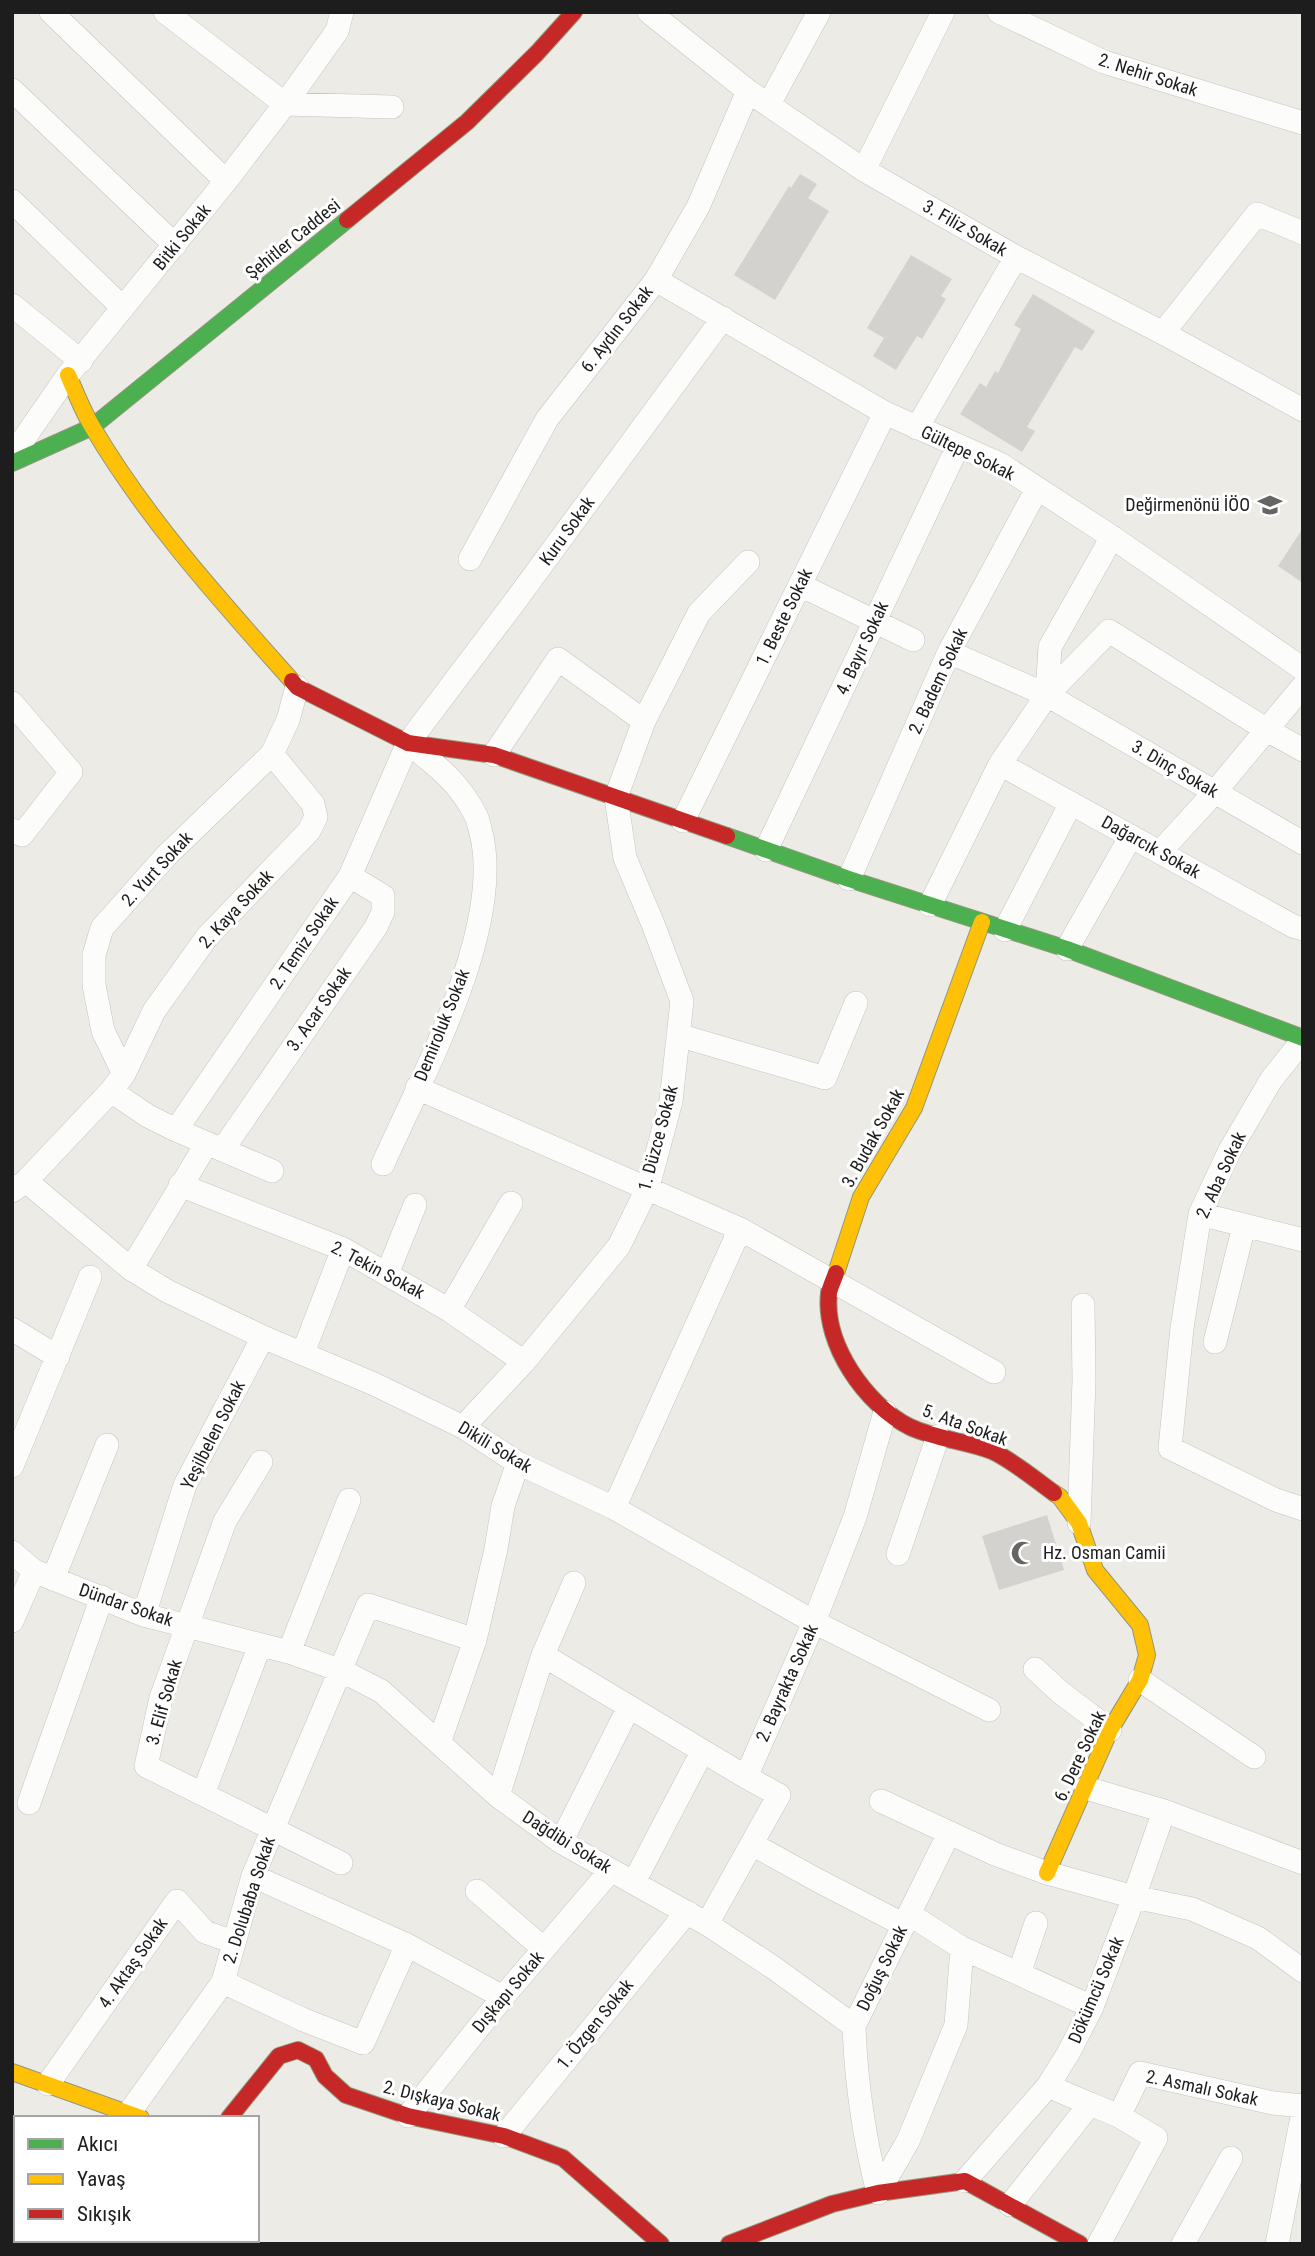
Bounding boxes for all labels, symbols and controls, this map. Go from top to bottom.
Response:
street label: 2. Nehir Sokak [1096,49,1200,100]
street label: Şehitler Caddesi [241,194,344,283]
street label: 3. Filiz Sokak [919,195,1011,260]
street label: Bitki Sokak [149,199,215,274]
street label: 6. Aydın Sokak [576,281,657,376]
street label: Gültepe Sokak [918,421,1019,484]
school or university icon: Değirmenönü İÖO [1256,491,1284,519]
street label: Kuru Sokak [535,492,599,569]
place label: Değirmenönü İÖO [1125,494,1250,515]
street label: 1. Beste Sokak [751,565,816,669]
street label: 4. Bayır Sokak [831,598,892,698]
street label: 2. Badem Sokak [904,624,971,737]
street label: 3. Dinç Sokak [1128,735,1222,802]
street label: Dağarcık Sokak [1098,811,1204,882]
street label: 2. Yurt Sokak [117,827,196,910]
street label: 2. Kaya Sokak [194,865,277,952]
street label: 2. Temiz Sokak [265,892,342,993]
street label: 3. Acar Sokak [282,963,355,1055]
street label: Demiroluk Sokak [410,966,474,1084]
street label: 1. Düzce Sokak [633,1083,682,1193]
street label: 3. Budak Sokak [837,1085,908,1191]
street label: 2. Aba Sokak [1191,1128,1250,1221]
street label: 2. Tekin Sokak [328,1236,428,1303]
street label: Yeşilbelen Sokak [176,1377,249,1493]
street label: 5. Ata Sokak [920,1399,1011,1450]
street label: Dikili Sokak [455,1416,536,1477]
mosque icon: Hz. Osman Camii [1009,1539,1037,1567]
place label: Hz. Osman Camii [1043,1542,1166,1563]
street label: Dündar Sokak [76,1579,176,1630]
street label: 2. Bayrakta Sokak [751,1621,822,1745]
street label: 3. Elif Sokak [141,1657,186,1747]
street label: 6. Dere Sokak [1049,1707,1110,1804]
street label: Dağdibi Sokak [519,1806,616,1877]
street label: 2. Dolubaba Sokak [218,1834,279,1966]
street label: 4. Aktaş Sokak [94,1913,172,2012]
street label: Doğuş Sokak [852,1922,911,2014]
street label: Dökümcü Sokak [1064,1933,1127,2046]
street label: Dışkapı Sokak [467,1947,548,2037]
street label: 1. Özgen Sokak [552,1974,637,2073]
street label: 2. Asmalı Sokak [1144,2065,1260,2110]
street label: 2. Dışkaya Sokak [381,2076,503,2125]
legend [14,2116,259,2242]
text: Akıcı [77,2132,118,2156]
text: Yavaş [77,2167,126,2191]
text: Sıkışık [77,2202,132,2226]

